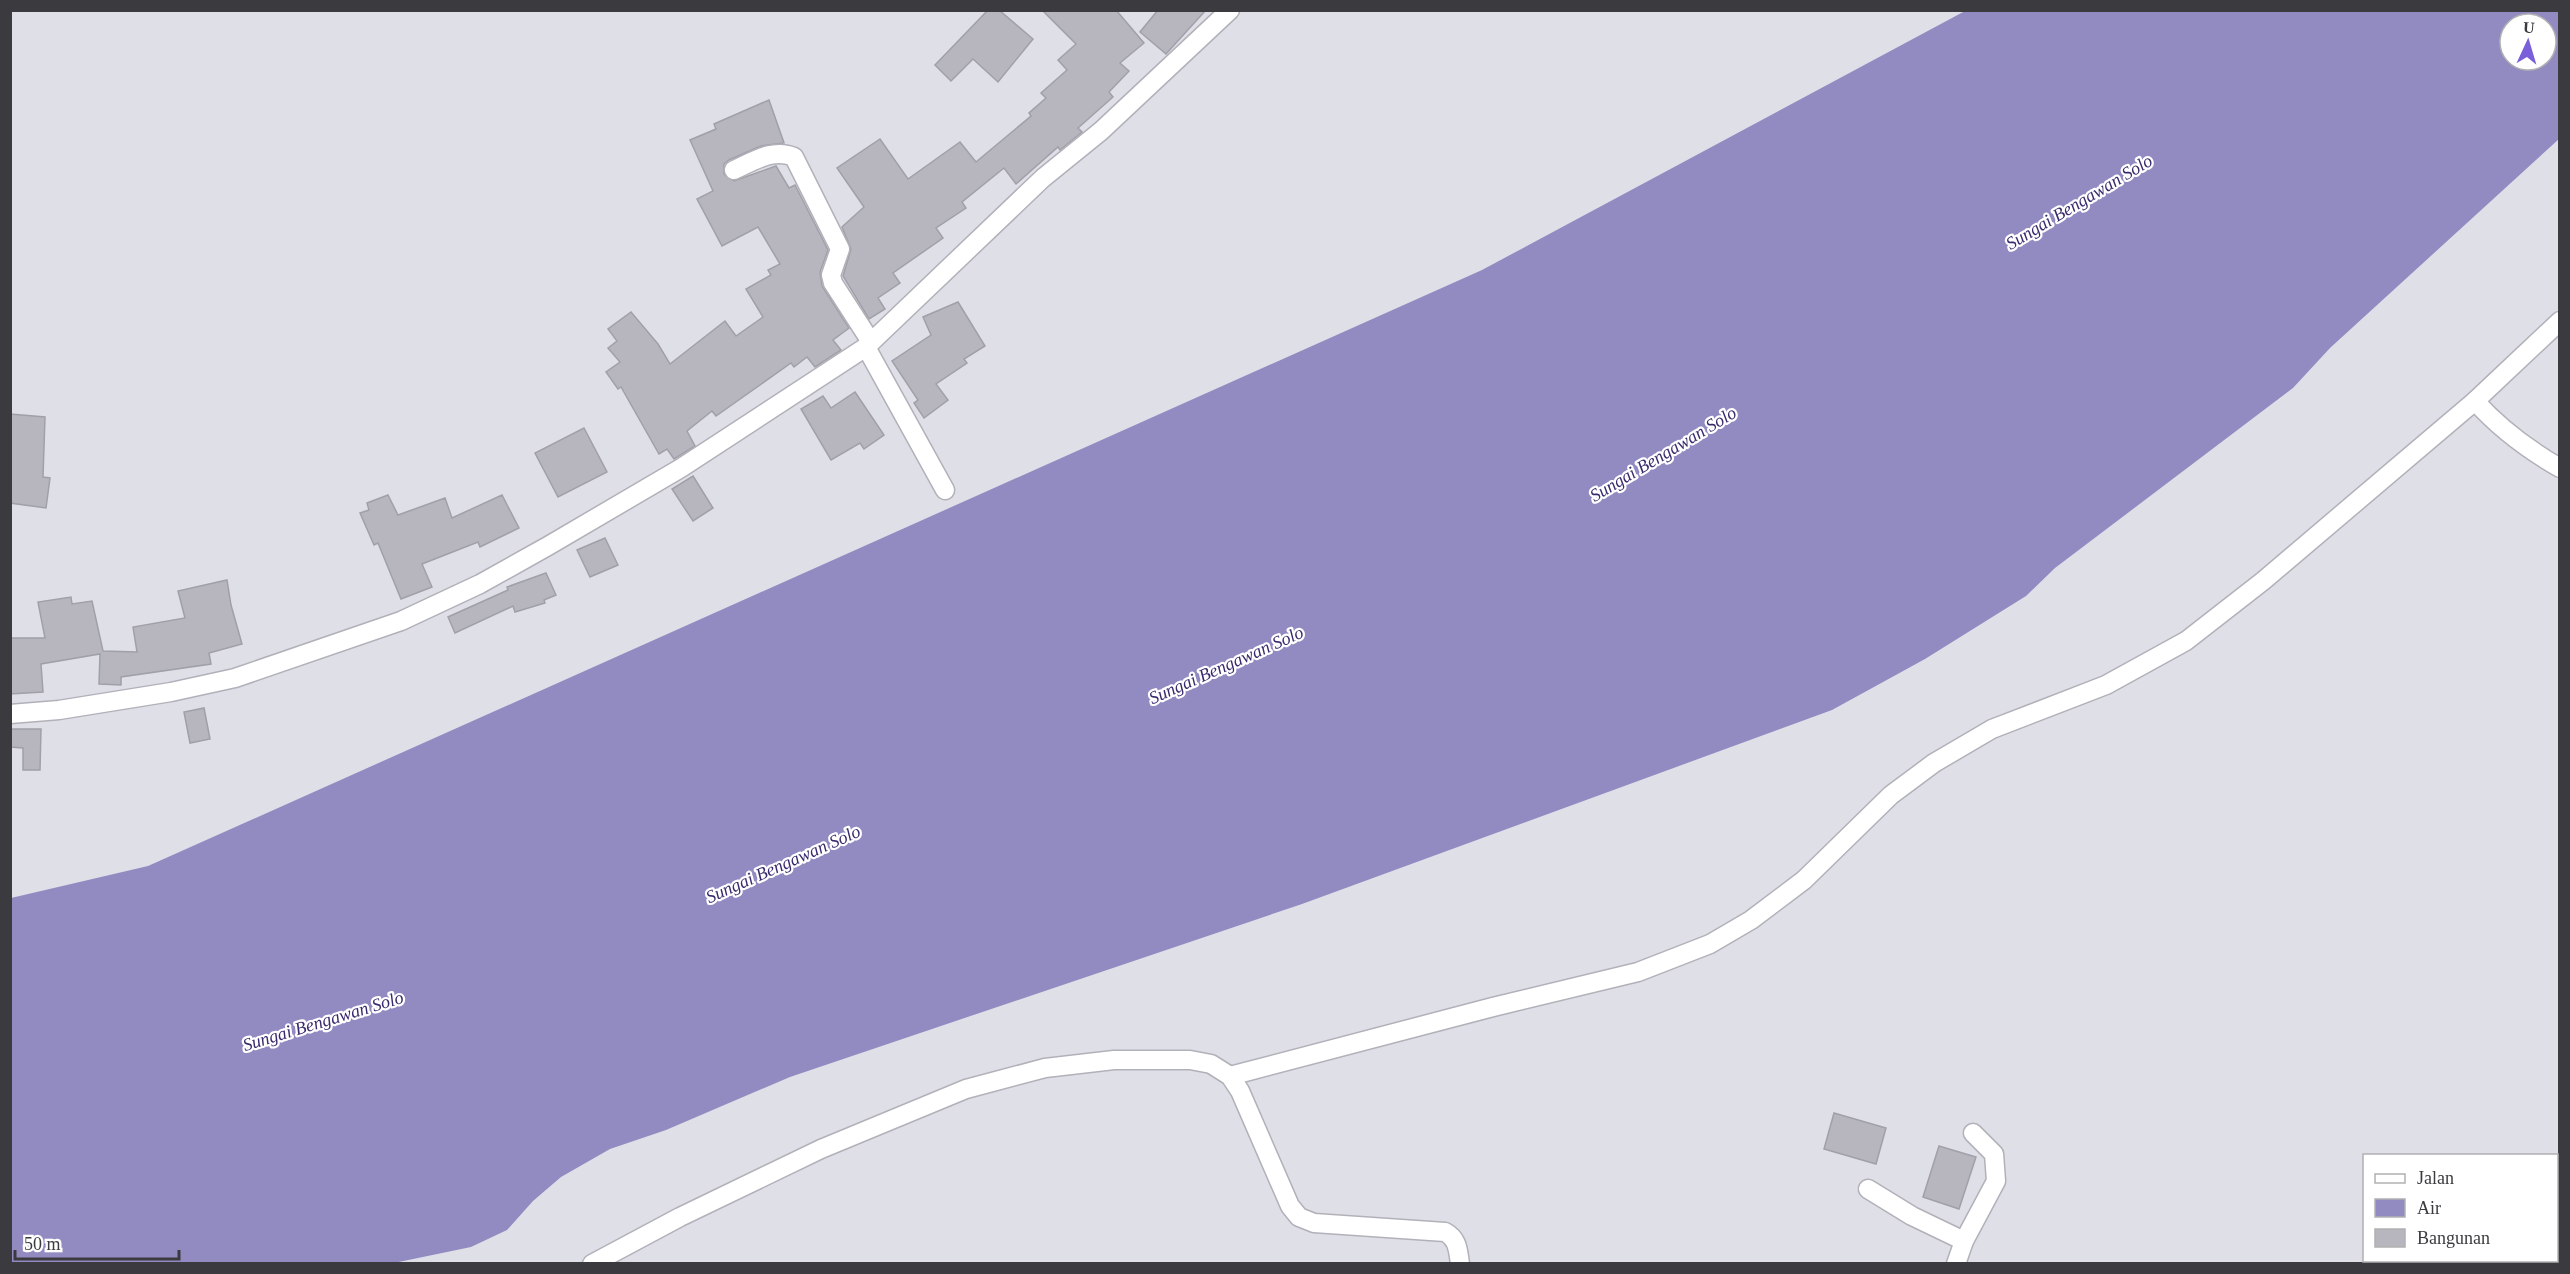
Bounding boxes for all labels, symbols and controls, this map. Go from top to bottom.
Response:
north arrow [2498,12,2558,72]
text: U [2523,19,2536,36]
water label: Sungai Bengawan Solo [2002,150,2156,254]
water label: Sungai Bengawan Solo [1586,402,1740,506]
water label: Sungai Bengawan Solo [1146,622,1306,708]
water label: Sungai Bengawan Solo [703,821,863,907]
water label: Sungai Bengawan Solo [240,987,406,1055]
legend [2363,1154,2558,1262]
text: Jalan [2417,1168,2454,1188]
text: Air [2417,1198,2441,1218]
scale bar [15,1223,178,1261]
text: Bangunan [2417,1228,2490,1248]
text: 50 m [24,1234,61,1254]

